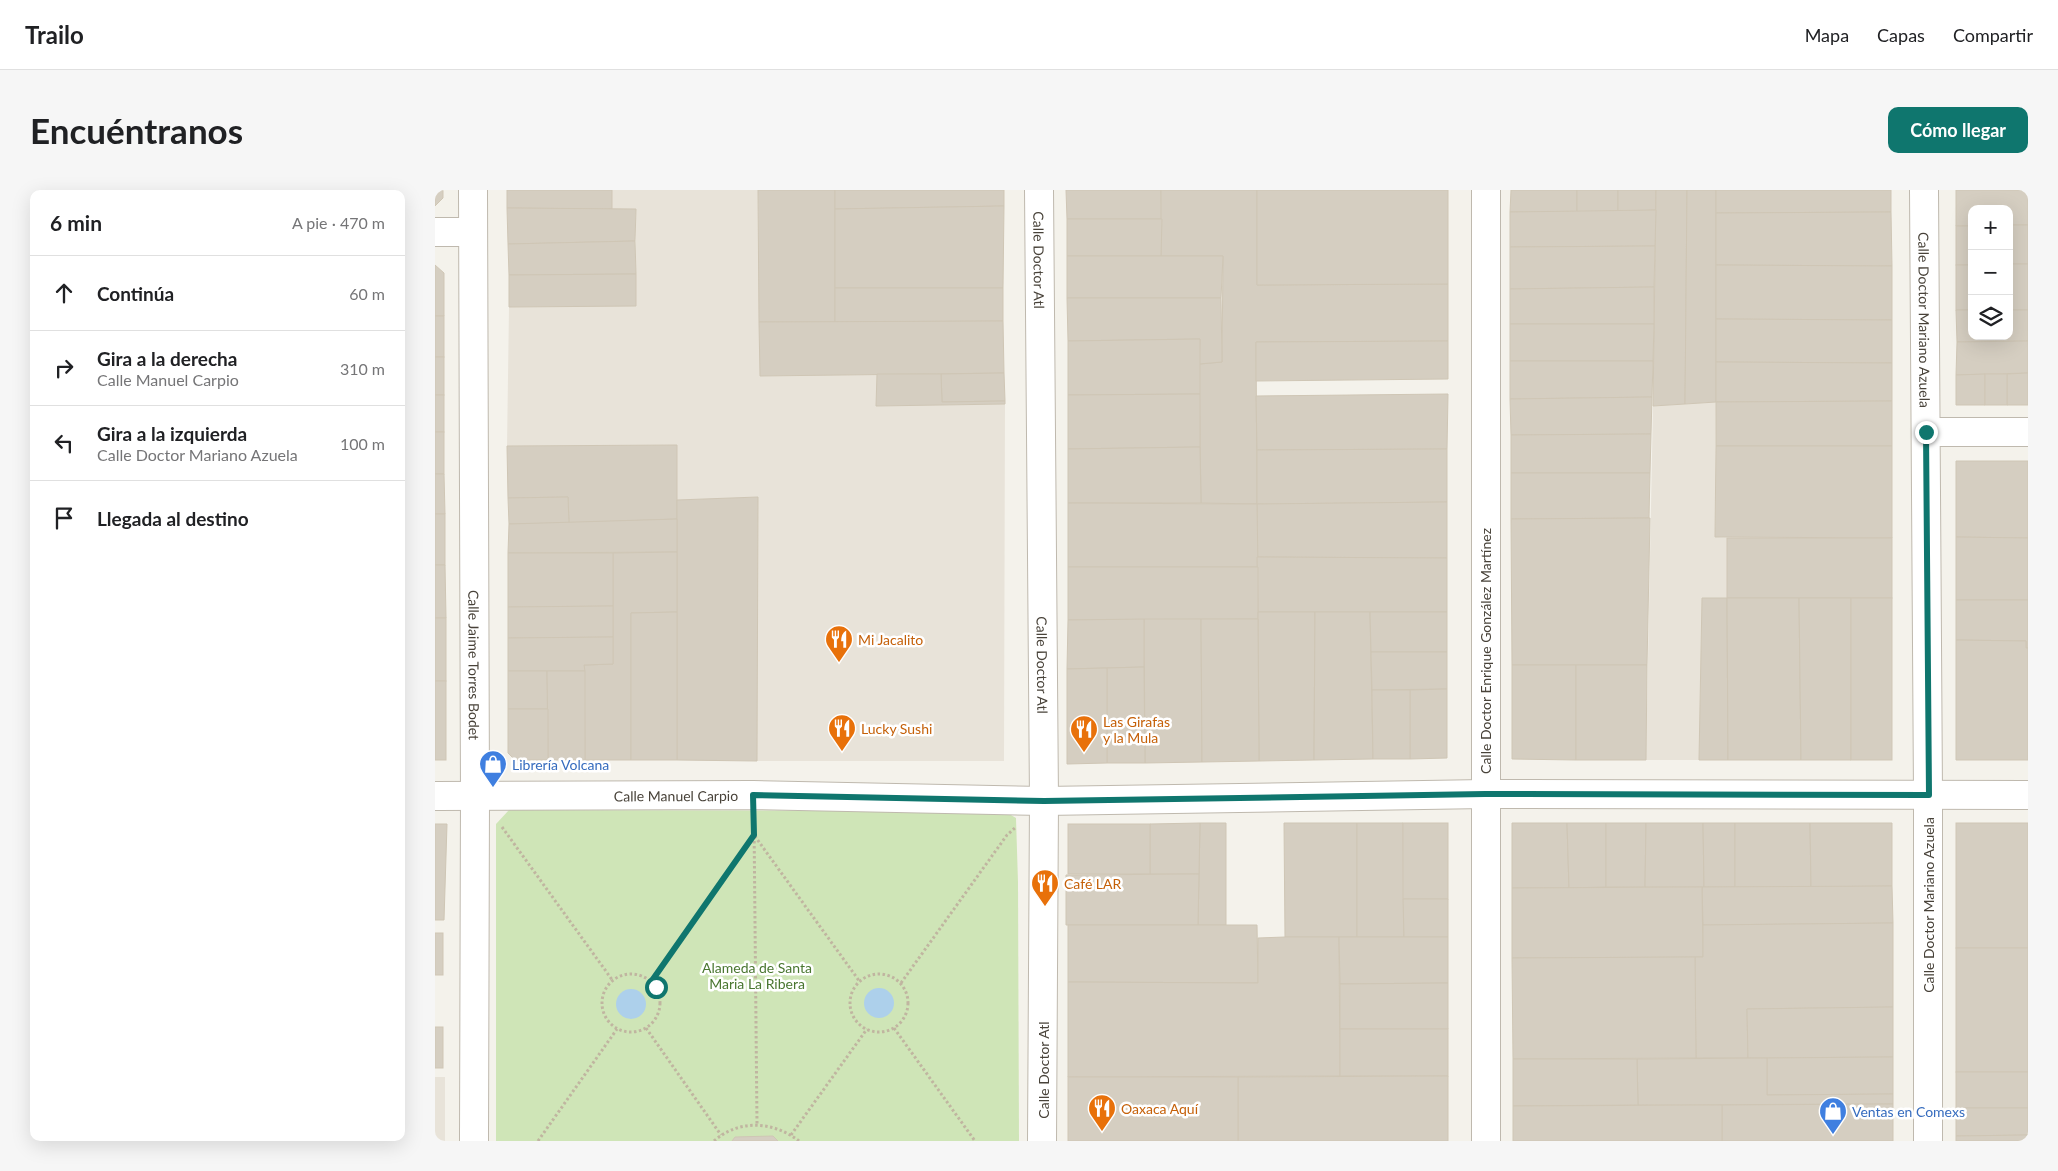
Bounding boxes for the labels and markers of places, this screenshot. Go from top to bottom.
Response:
restaurant icon: Mi Jacalito [824,624,854,663]
place label: Mi Jacalito [858,631,923,648]
restaurant icon: Lucky Sushi [827,713,857,752]
place label: Las Girafas y la Mula [1103,713,1170,746]
restaurant icon: Las Girafas y la Mula [1069,714,1099,753]
place label: Lucky Sushi [861,720,932,737]
shop icon: Librería Volcana [478,749,508,788]
place label: Librería Volcana [512,756,609,773]
restaurant icon: Café LAR [1030,868,1060,907]
place label: Café LAR [1064,875,1122,892]
restaurant icon: Oaxaca Aquí [1087,1093,1117,1132]
shop icon: Ventas en Comexs [1818,1096,1848,1135]
place label: Oaxaca Aquí [1121,1100,1199,1117]
place label: Ventas en Comexs [1852,1103,1965,1120]

